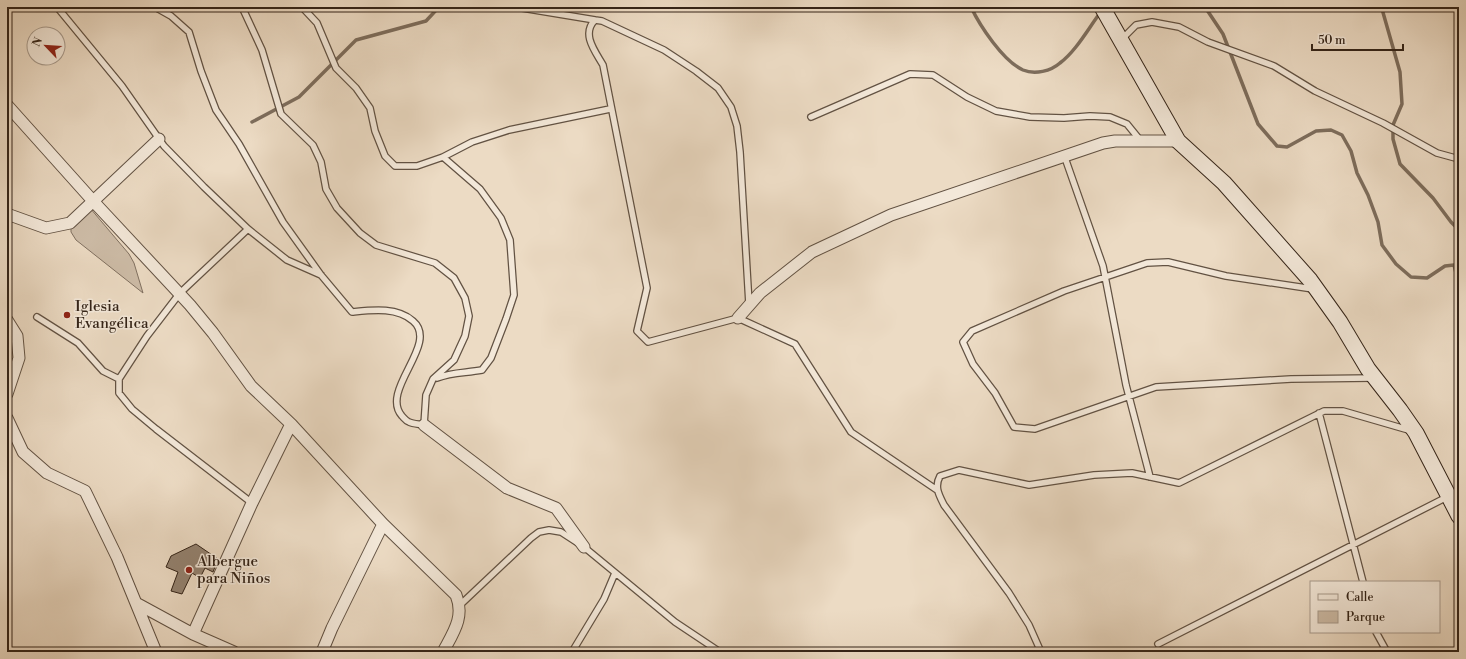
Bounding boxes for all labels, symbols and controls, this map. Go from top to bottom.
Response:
north arrow [26,26,66,66]
scale bar [1312,26,1403,52]
text: 50 m [1318,33,1346,48]
text: N [30,35,46,49]
place label: Iglesia Evangélica [75,297,149,333]
marker: Iglesia Evangélica [62,310,72,320]
place label: Albergue para Niños [196,552,270,588]
marker: Albergue para Niños [184,565,194,575]
legend [1310,581,1440,633]
text: Calle [1346,590,1373,605]
text: Parque [1346,610,1385,625]

